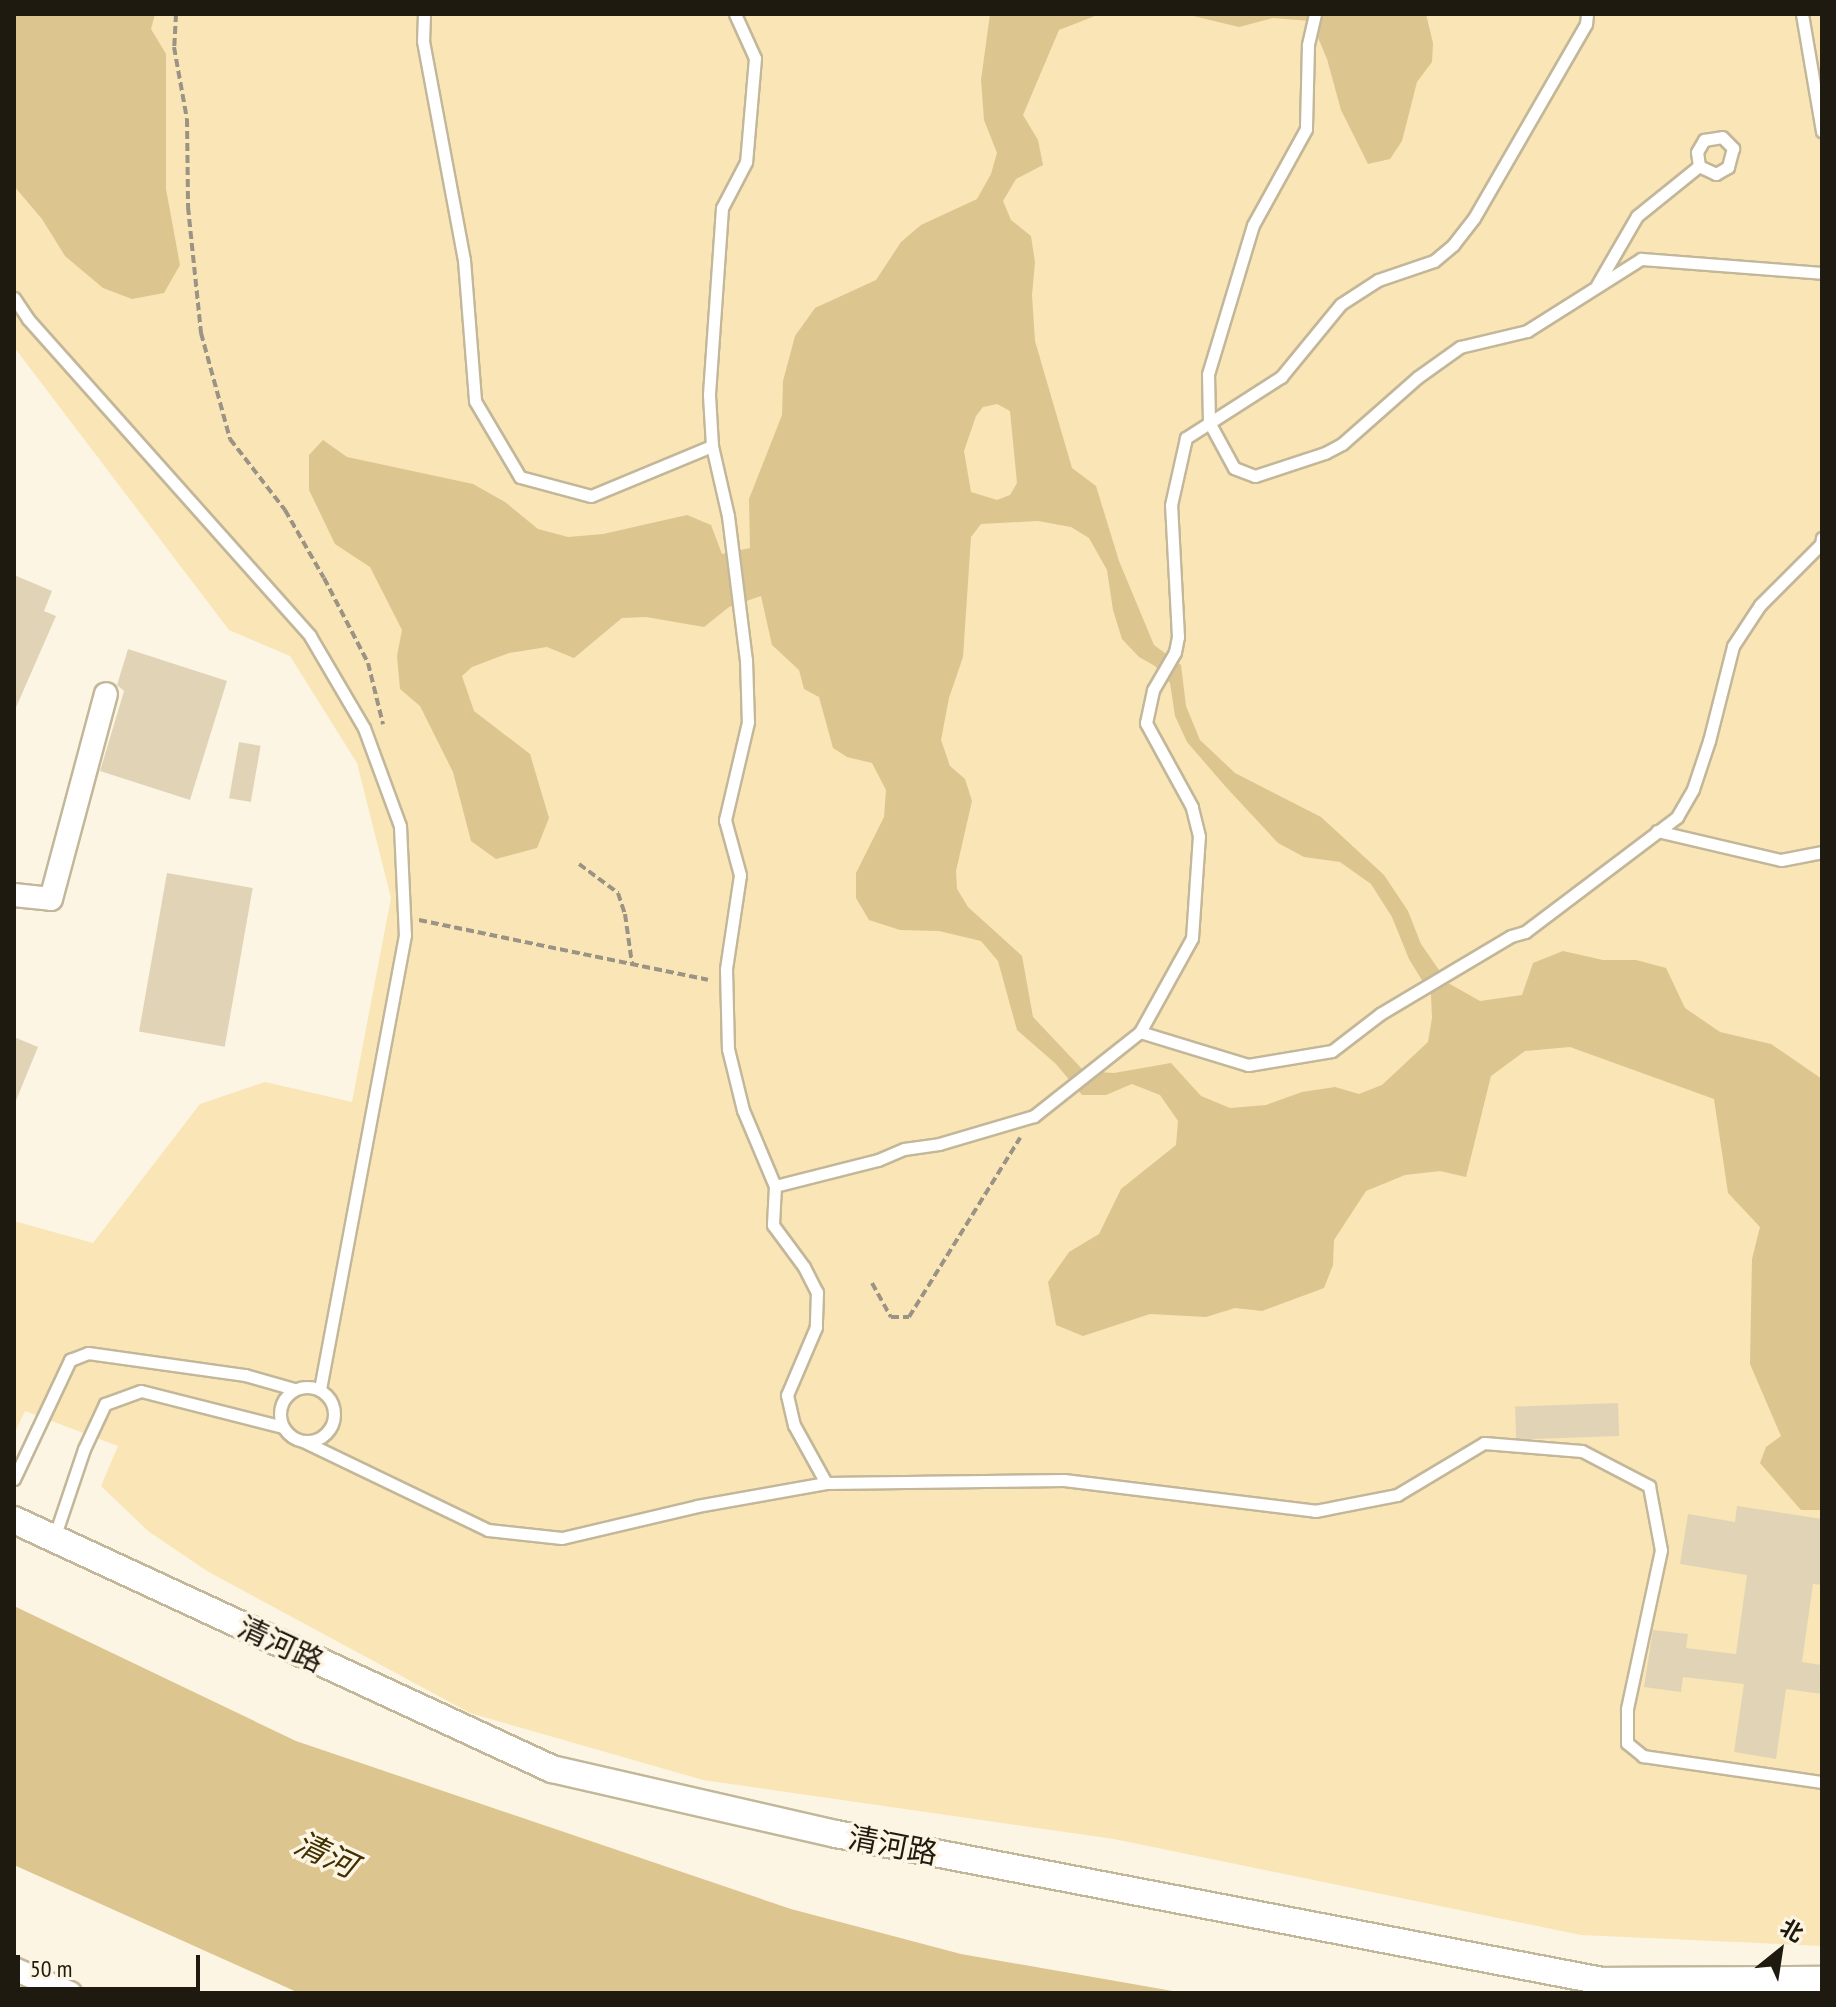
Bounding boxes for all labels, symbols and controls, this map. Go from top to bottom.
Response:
street label: 清河路 [233,1609,329,1679]
street label: 清河路 [845,1819,941,1871]
water label: 清河 [289,1823,363,1885]
north arrow [1740,1911,1820,1991]
text: 北 [1775,1913,1809,1948]
scale bar [20,1939,204,1989]
text: 50 m [30,1953,72,1984]

